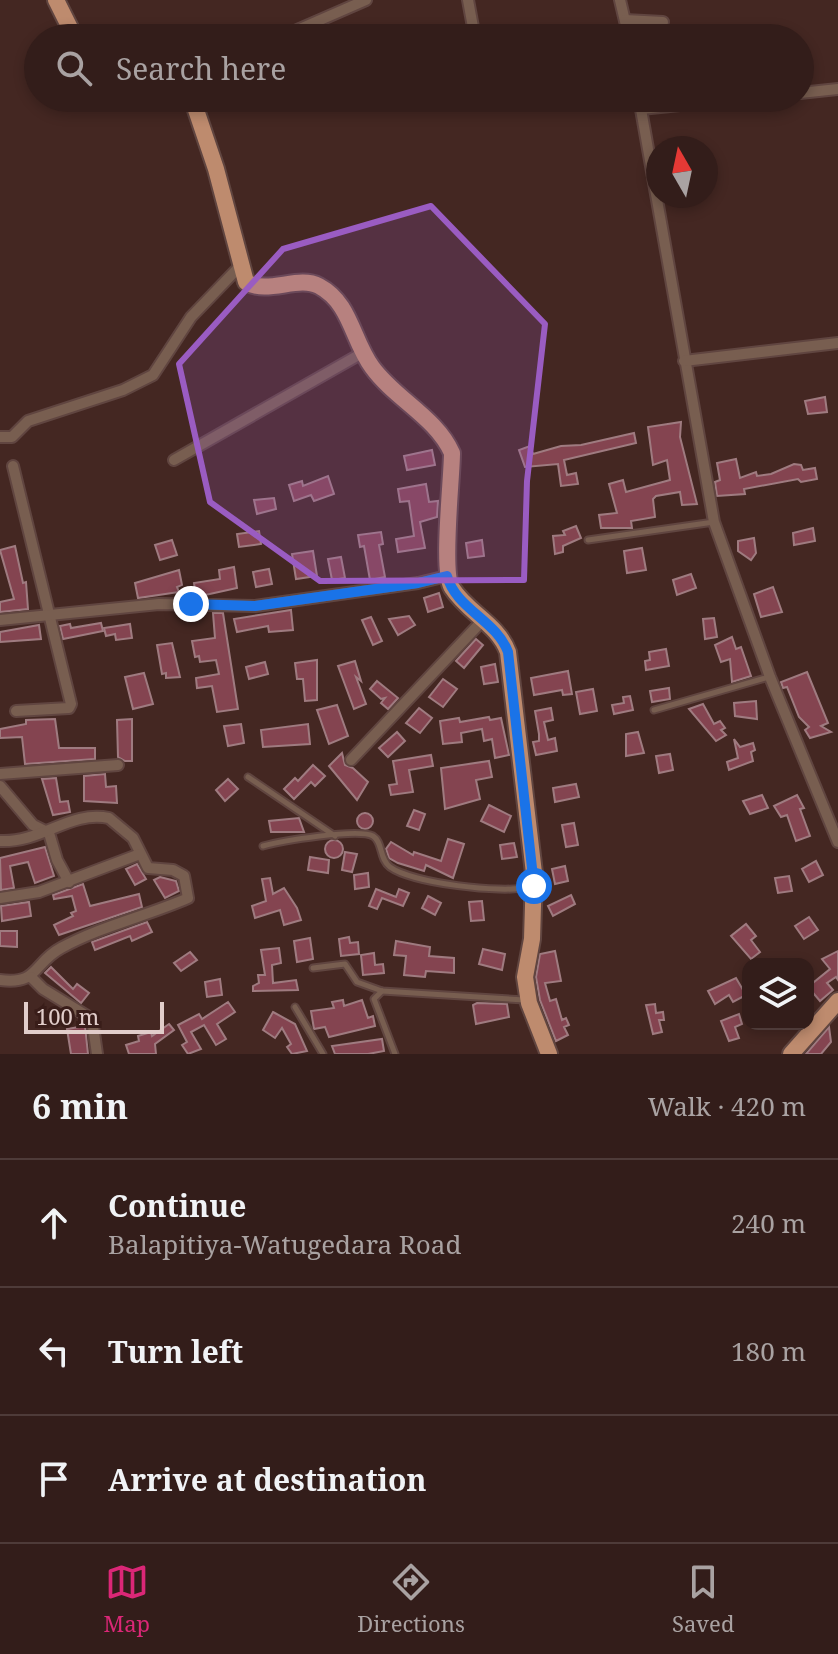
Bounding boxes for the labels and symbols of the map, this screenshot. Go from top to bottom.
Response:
north arrow [646,136,718,208]
route end [173,586,209,622]
route start [516,868,552,904]
scale bar [24,998,164,1034]

